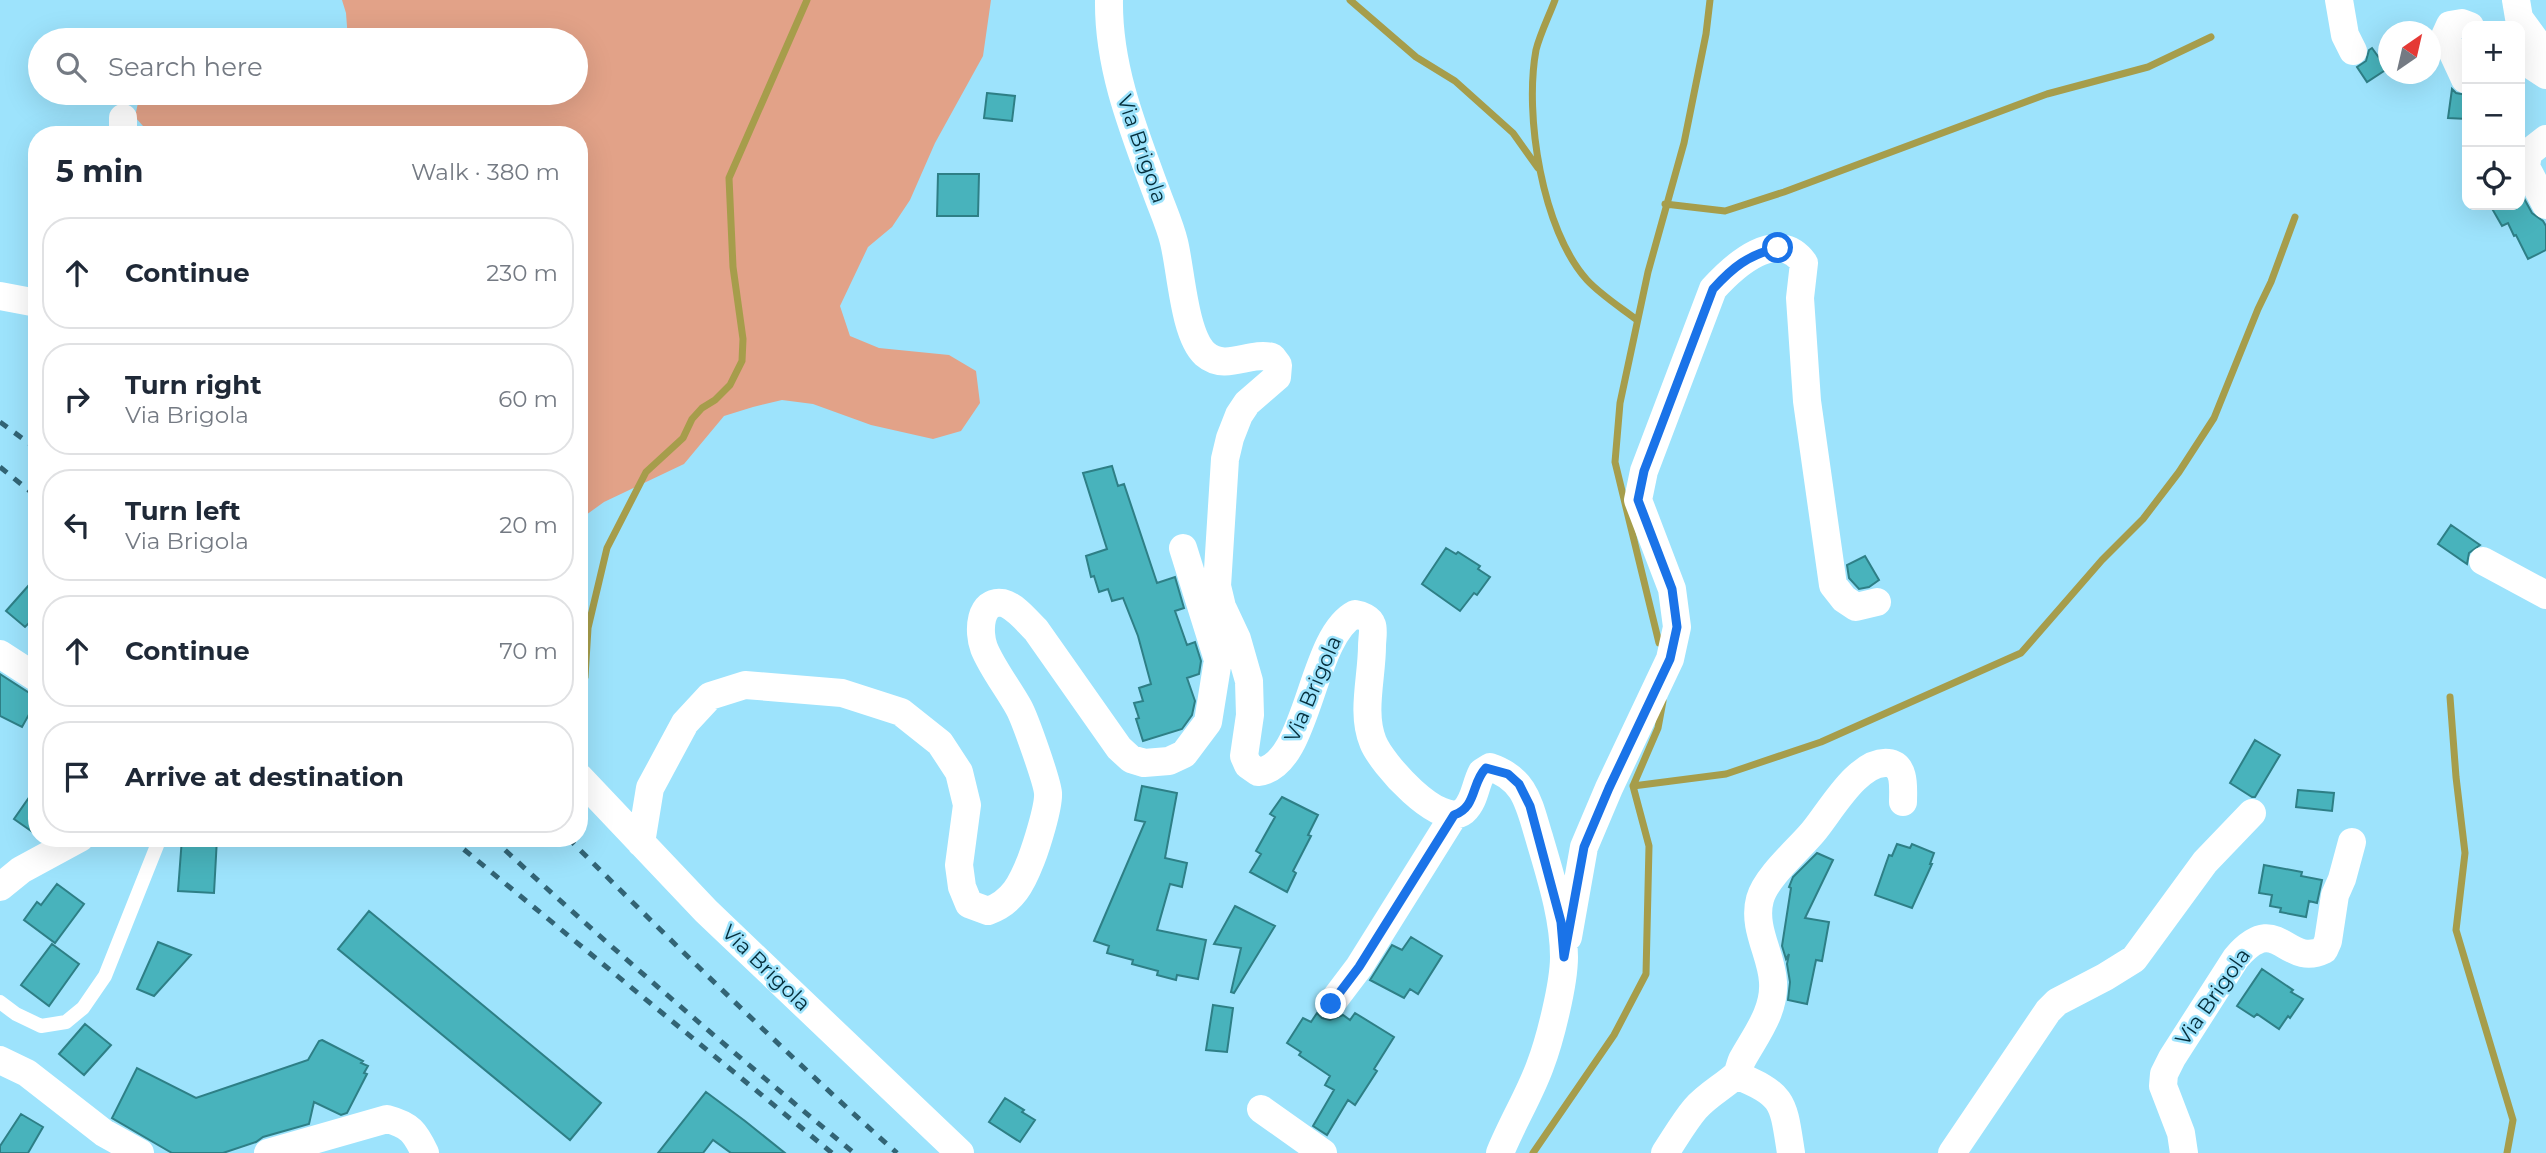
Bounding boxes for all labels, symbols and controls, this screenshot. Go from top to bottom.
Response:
north arrow [2378,21,2441,84]
map controls [2462,21,2525,210]
button: + [2462,21,2525,84]
search box [28,28,588,105]
icon: search [52,48,90,86]
text: Search here [108,51,263,83]
button: − [2462,84,2525,147]
street label: Via Brigola [1112,91,1173,206]
button: locate [2462,147,2525,210]
text: 5 min [56,153,144,190]
text: Walk · 380 m [411,158,560,186]
route start [1762,232,1793,263]
icon: ahead [58,254,96,292]
text: Continue [125,257,250,289]
text: 230 m [486,259,558,287]
text: Turn right [125,369,261,401]
icon: right [58,380,96,418]
text: 60 m [498,385,558,413]
text: Via Brigola [125,401,249,429]
text: Turn left [125,495,241,527]
icon: left [58,506,96,544]
text: 20 m [499,511,558,539]
text: Via Brigola [125,527,249,555]
icon: ahead [58,632,96,670]
street label: Via Brigola [1279,632,1346,746]
text: Continue [125,635,250,667]
text: 70 m [499,637,558,665]
icon: arrive [58,758,96,796]
text: Arrive at destination [125,761,404,793]
street label: Via Brigola [717,919,816,1016]
street label: Via Brigola [2170,943,2255,1050]
route end [1315,988,1346,1019]

